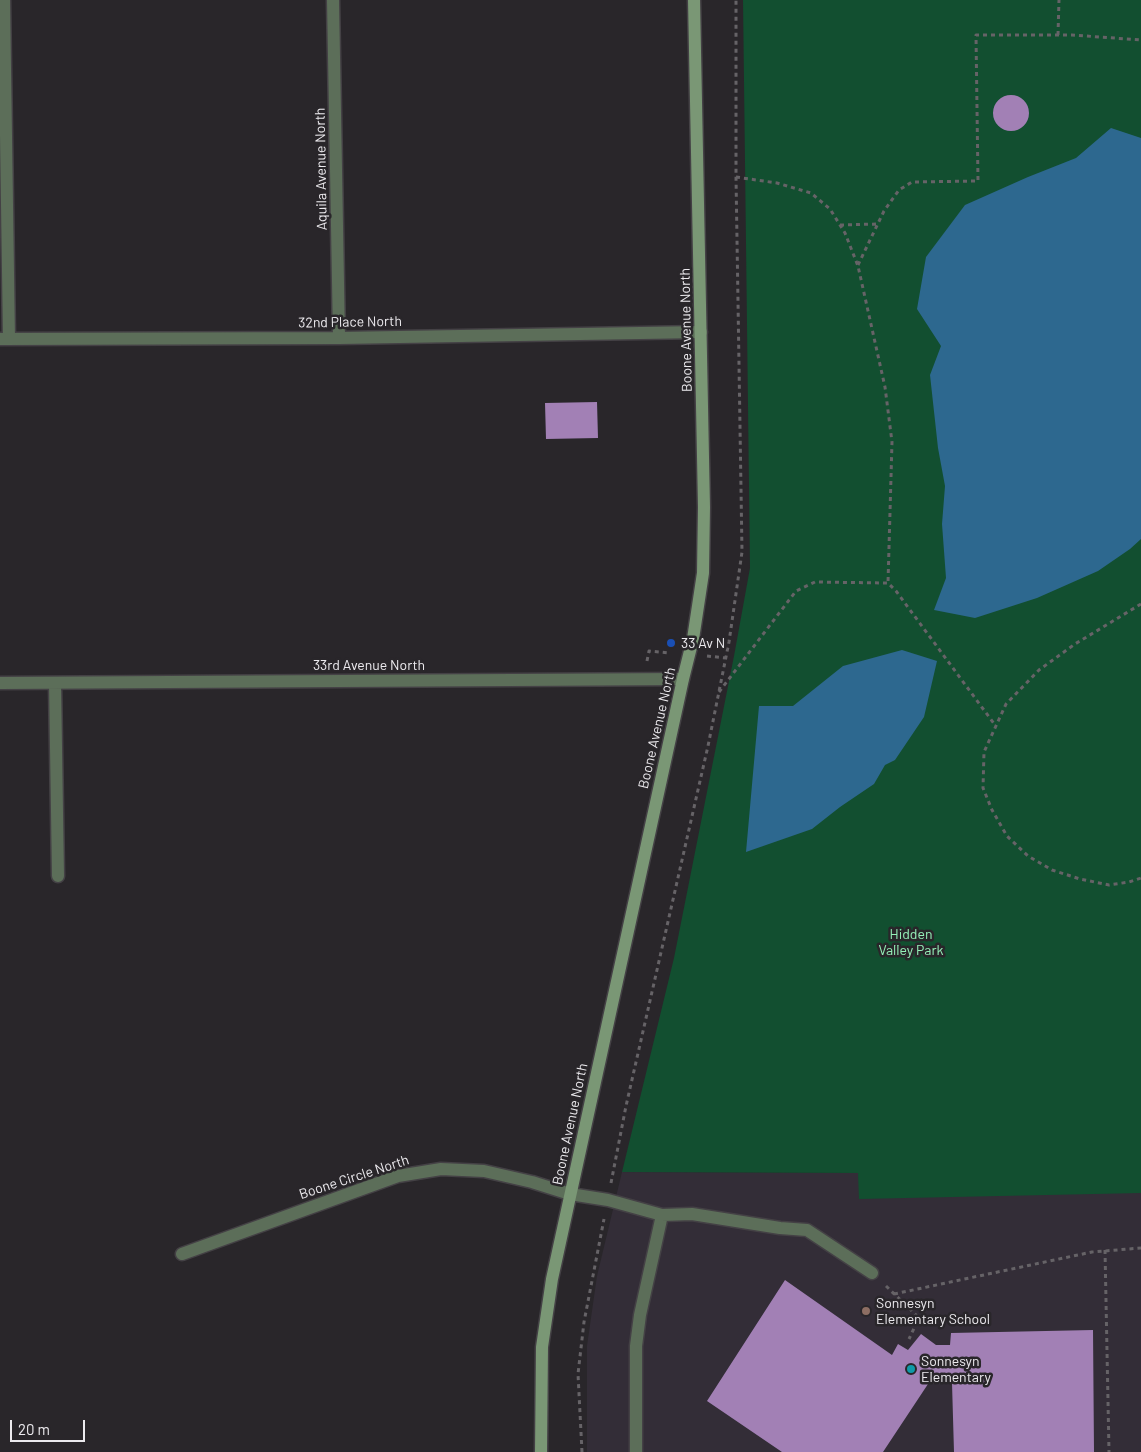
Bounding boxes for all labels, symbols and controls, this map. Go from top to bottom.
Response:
street label: Aquila Avenue North [312,108,330,230]
street label: Boone Avenue North [677,268,695,392]
street label: 32nd Place North [298,313,402,331]
place label: 33 Av N [681,635,725,651]
marker: 33 Av N [665,637,677,649]
street label: 33rd Avenue North [313,657,425,673]
street label: Boone Avenue North [635,666,679,790]
park label: Hidden Valley Park [878,926,944,959]
street label: Boone Avenue North [549,1062,591,1186]
street label: Boone Circle North [297,1151,411,1203]
place label: Sonnesyn Elementary School [876,1295,990,1328]
marker: Sonnesyn Elementary School [860,1305,872,1317]
place label: Sonnesyn Elementary [921,1353,991,1385]
marker: Sonnesyn Elementary [905,1363,917,1375]
scale bar [12,1410,88,1442]
text: 20 m [18,1420,50,1438]

